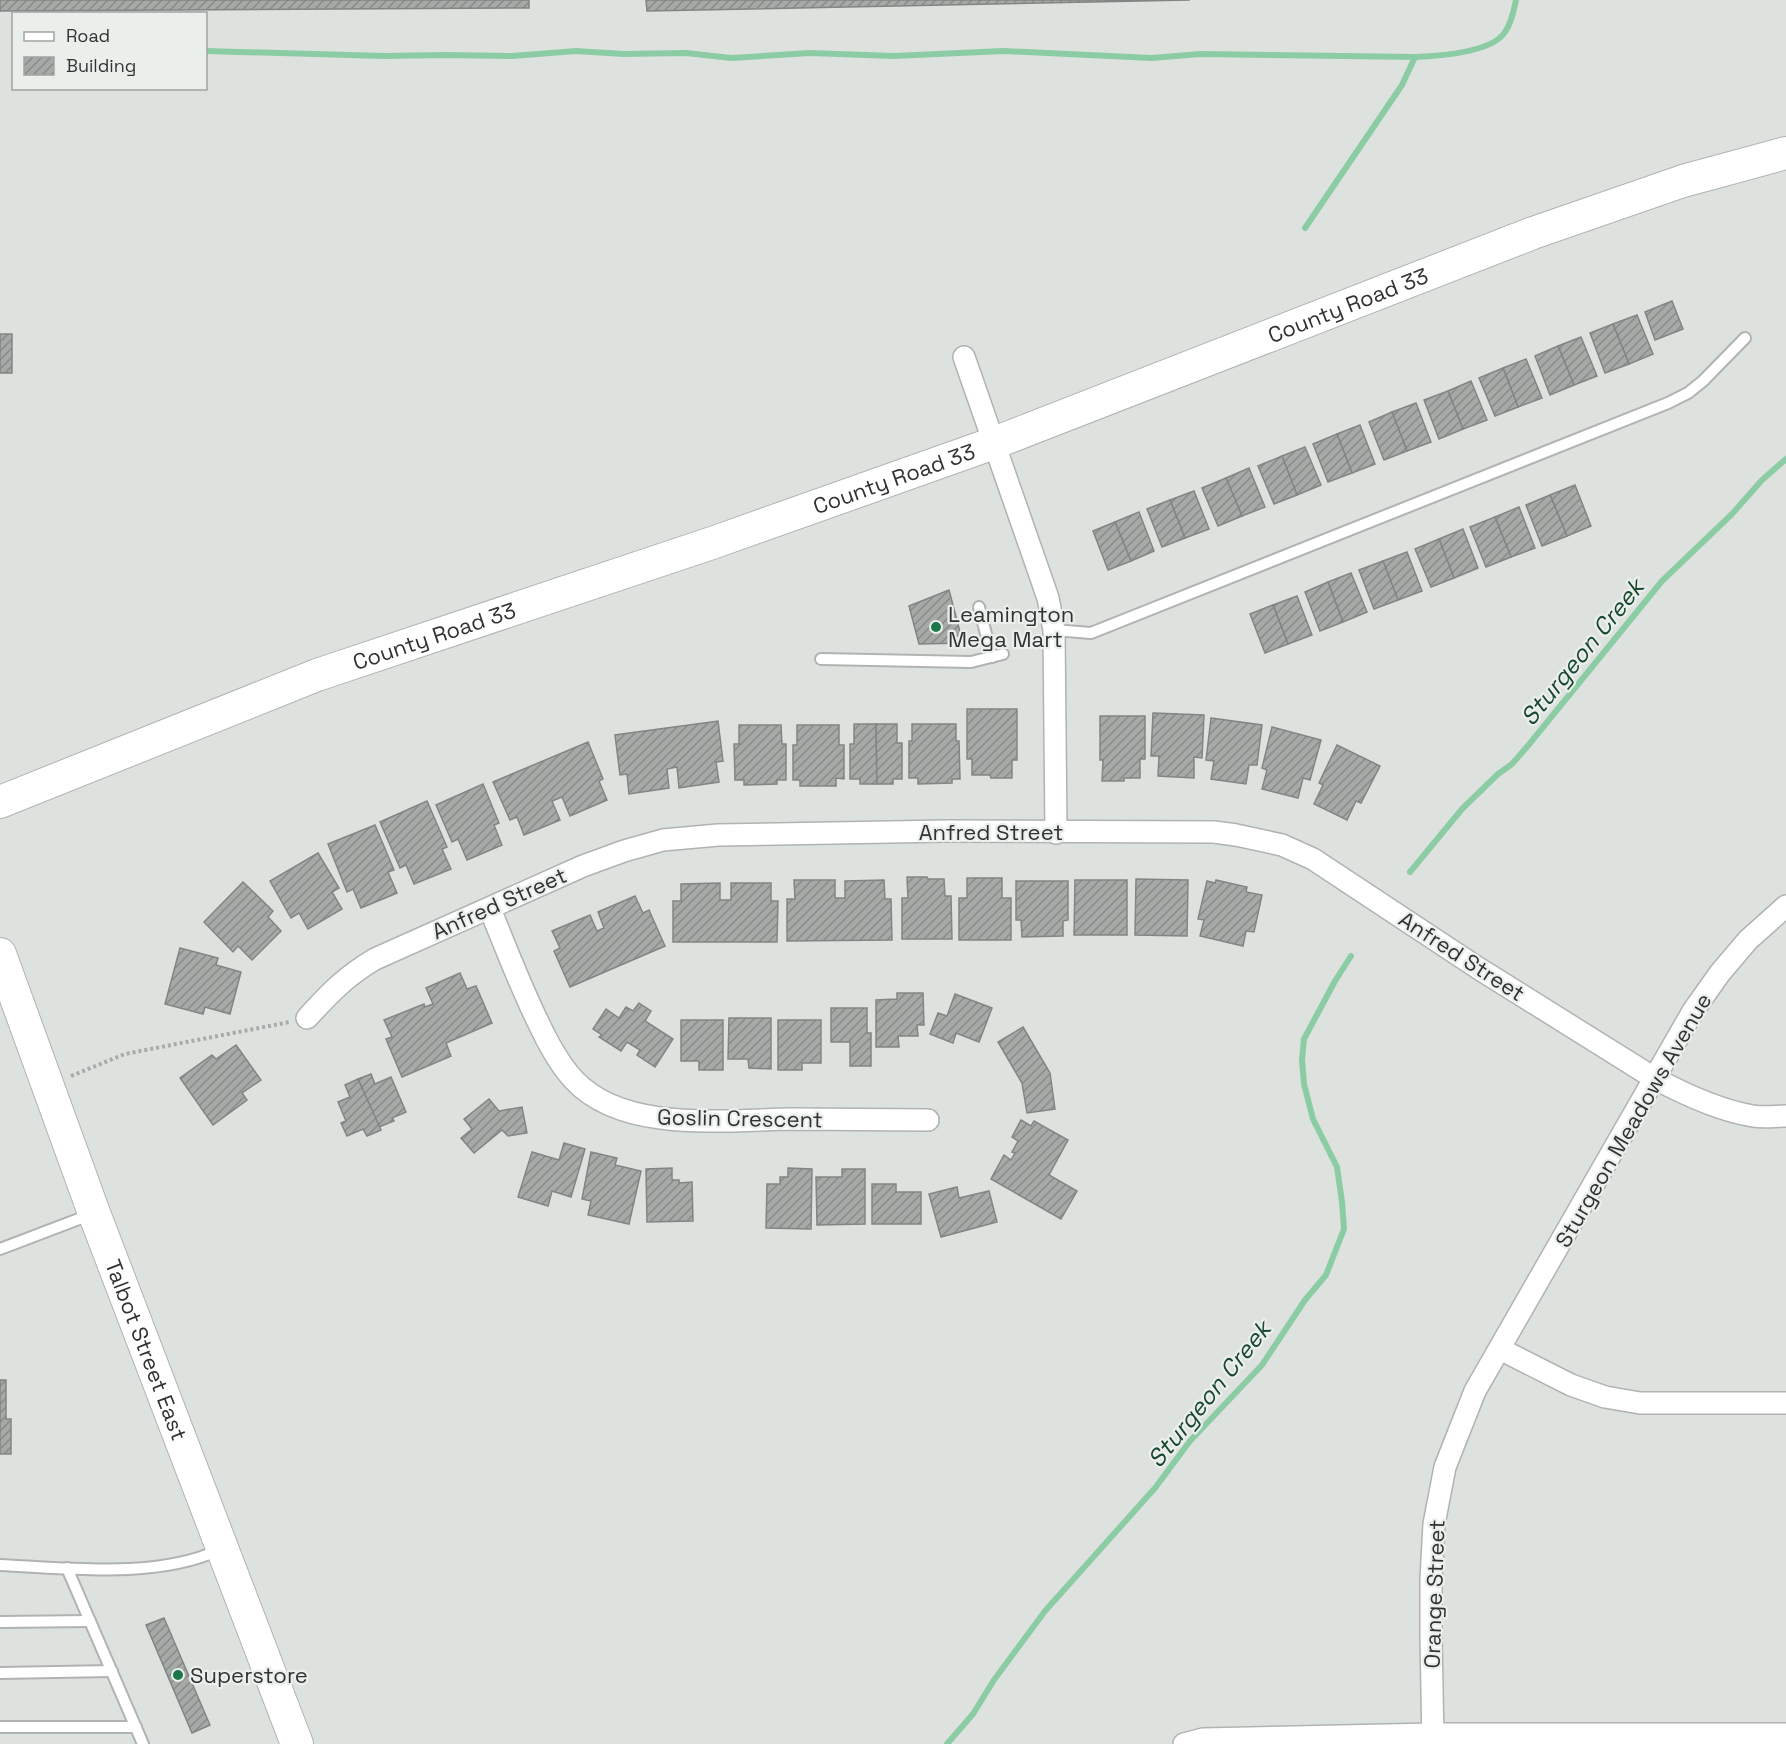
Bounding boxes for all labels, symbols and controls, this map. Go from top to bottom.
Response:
legend [12,12,207,90]
text: Road [66,24,110,47]
text: Building [66,54,136,77]
street label: County Road 33 [1264,261,1432,349]
street label: County Road 33 [809,437,979,520]
water label: Sturgeon Creek [1513,570,1653,732]
street label: County Road 33 [349,596,519,676]
place label: Leamington Mega Mart [948,600,1074,653]
marker: Leamington Mega Mart [929,620,943,634]
street label: Anfred Street [919,818,1063,846]
street label: Anfred Street [427,861,571,945]
street label: Anfred Street [1394,905,1530,1007]
street label: Sturgeon Meadows Avenue [1549,988,1717,1252]
street label: Goslin Crescent [657,1103,823,1133]
street label: Talbot Street East [99,1255,194,1444]
water label: Sturgeon Creek [1140,1312,1280,1474]
street label: Orange Street [1417,1519,1451,1669]
place label: Superstore [190,1661,308,1689]
marker: Superstore [171,1668,185,1682]

